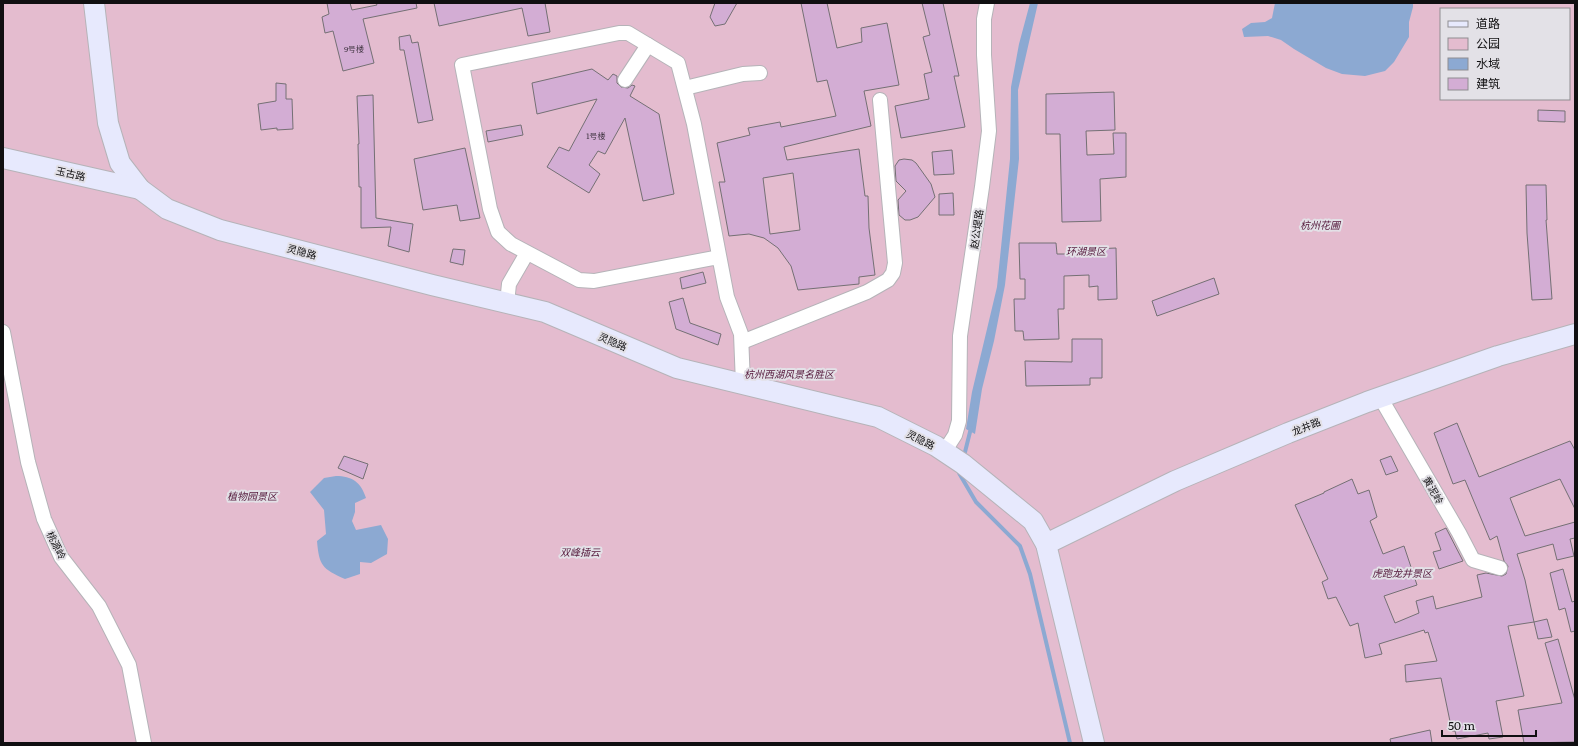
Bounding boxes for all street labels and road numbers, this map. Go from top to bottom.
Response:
street label: 玉古路 [55,162,87,184]
street label: 赵公堤路 [966,208,986,250]
street label: 灵隐路 [286,240,318,262]
street label: 灵隐路 [596,328,630,354]
street label: 龙井路 [1289,413,1323,439]
street label: 灵隐路 [904,426,938,452]
street label: 黄泥岭 [1420,473,1448,507]
street label: 桃源岭 [44,528,70,562]

